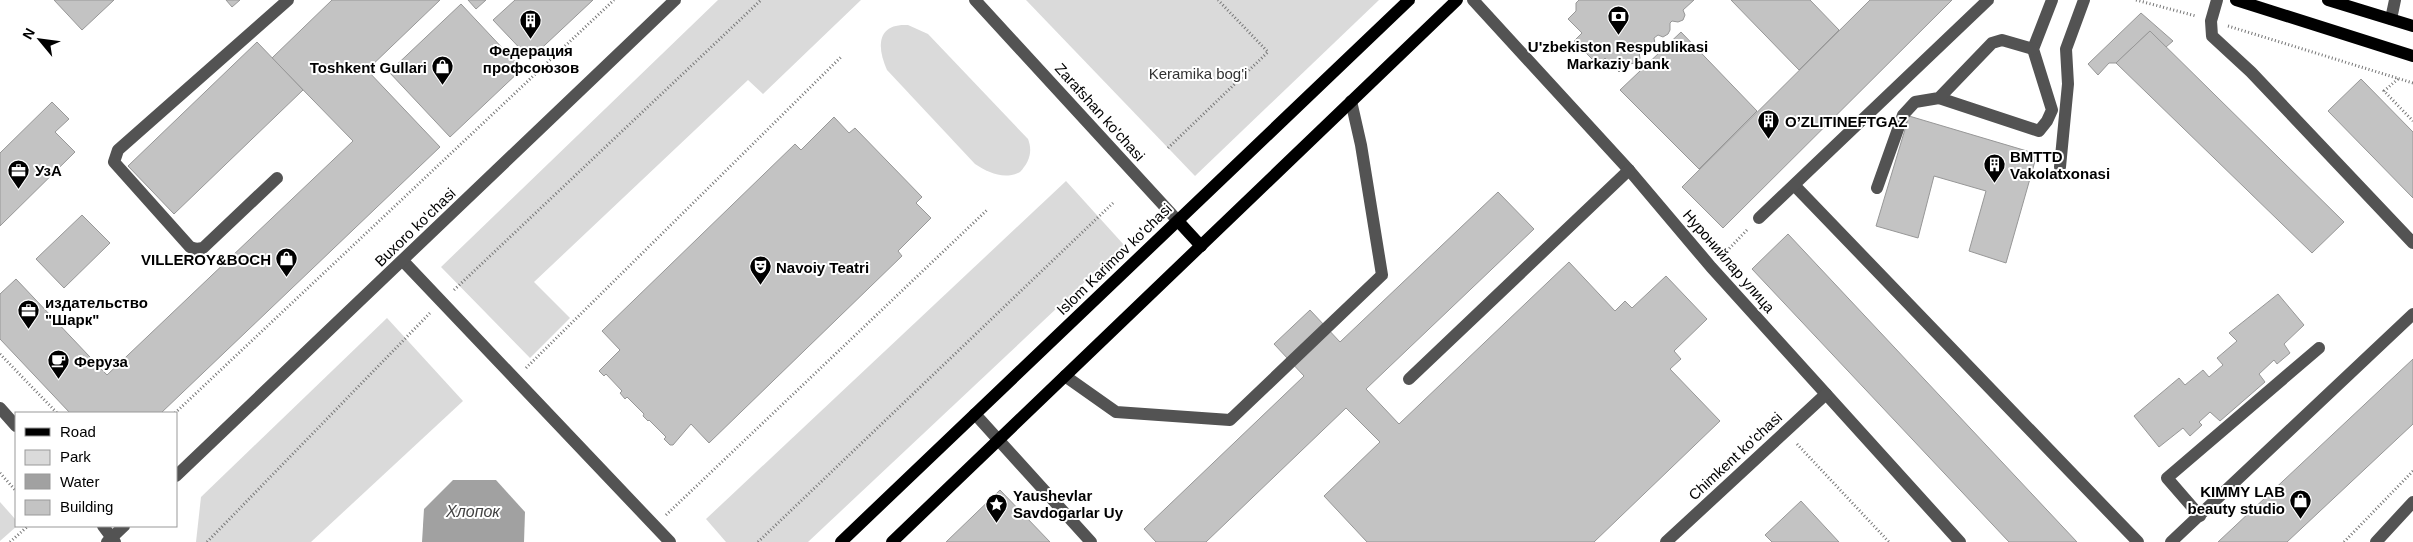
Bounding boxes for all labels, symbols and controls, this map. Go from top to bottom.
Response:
bank icon: U'zbekiston Respublikasi Markaziy bank [1606,5,1630,36]
building icon: Федерация профсоюзов [519,9,543,40]
north arrow [15,15,65,65]
text: N [19,25,38,42]
place label: U'zbekiston Respublikasi Markaziy bank [1528,38,1708,72]
place label: Федерация профсоюзов [483,42,579,76]
shop icon: Toshkent Gullari [431,55,455,86]
place label: Toshkent Gullari [310,59,427,76]
street label: Zarafshan ko'chasi [1052,60,1148,164]
park label: Keramika bog'i [1149,65,1247,82]
building icon: O’ZLITINEFTGAZ [1757,109,1781,140]
place label: O’ZLITINEFTGAZ [1785,113,1907,130]
place label: BMTTD Vakolatxonasi [2010,148,2110,182]
building icon: BMTTD Vakolatxonasi [1982,153,2006,184]
office icon: УзА [7,158,31,189]
place label: УзА [35,162,62,179]
street label: Buxoro ko'chasi [371,184,459,270]
street label: Islom Karimov ko'chasi [1053,200,1175,318]
street label: Нуронийлар улица [1680,206,1779,316]
shop icon: VILLEROY&BOCH [275,247,299,278]
place label: VILLEROY&BOCH [141,251,271,268]
theatre icon: Navoiy Teatri [748,255,772,286]
place label: Navoiy Teatri [776,259,869,276]
place label: издательство "Шарк" [45,294,148,328]
office icon: издательство "Шарк" [17,299,41,330]
cafe icon: Феруза [46,349,70,380]
place label: Феруза [74,353,129,370]
street label: Chimkent ko'chasi [1685,408,1785,504]
legend [15,412,178,527]
text: Road [60,423,96,440]
text: Park [60,448,91,465]
text: Water [60,473,99,490]
place label: KIMMY LAB beauty studio [2187,483,2285,517]
place label: Yaushevlar Savdogarlar Uy [1013,487,1124,521]
shop icon: KIMMY LAB beauty studio [2289,488,2313,519]
place icon: Yaushevlar Savdogarlar Uy [985,492,1009,523]
text: Building [60,498,113,515]
water label: Хлопок [445,503,501,520]

